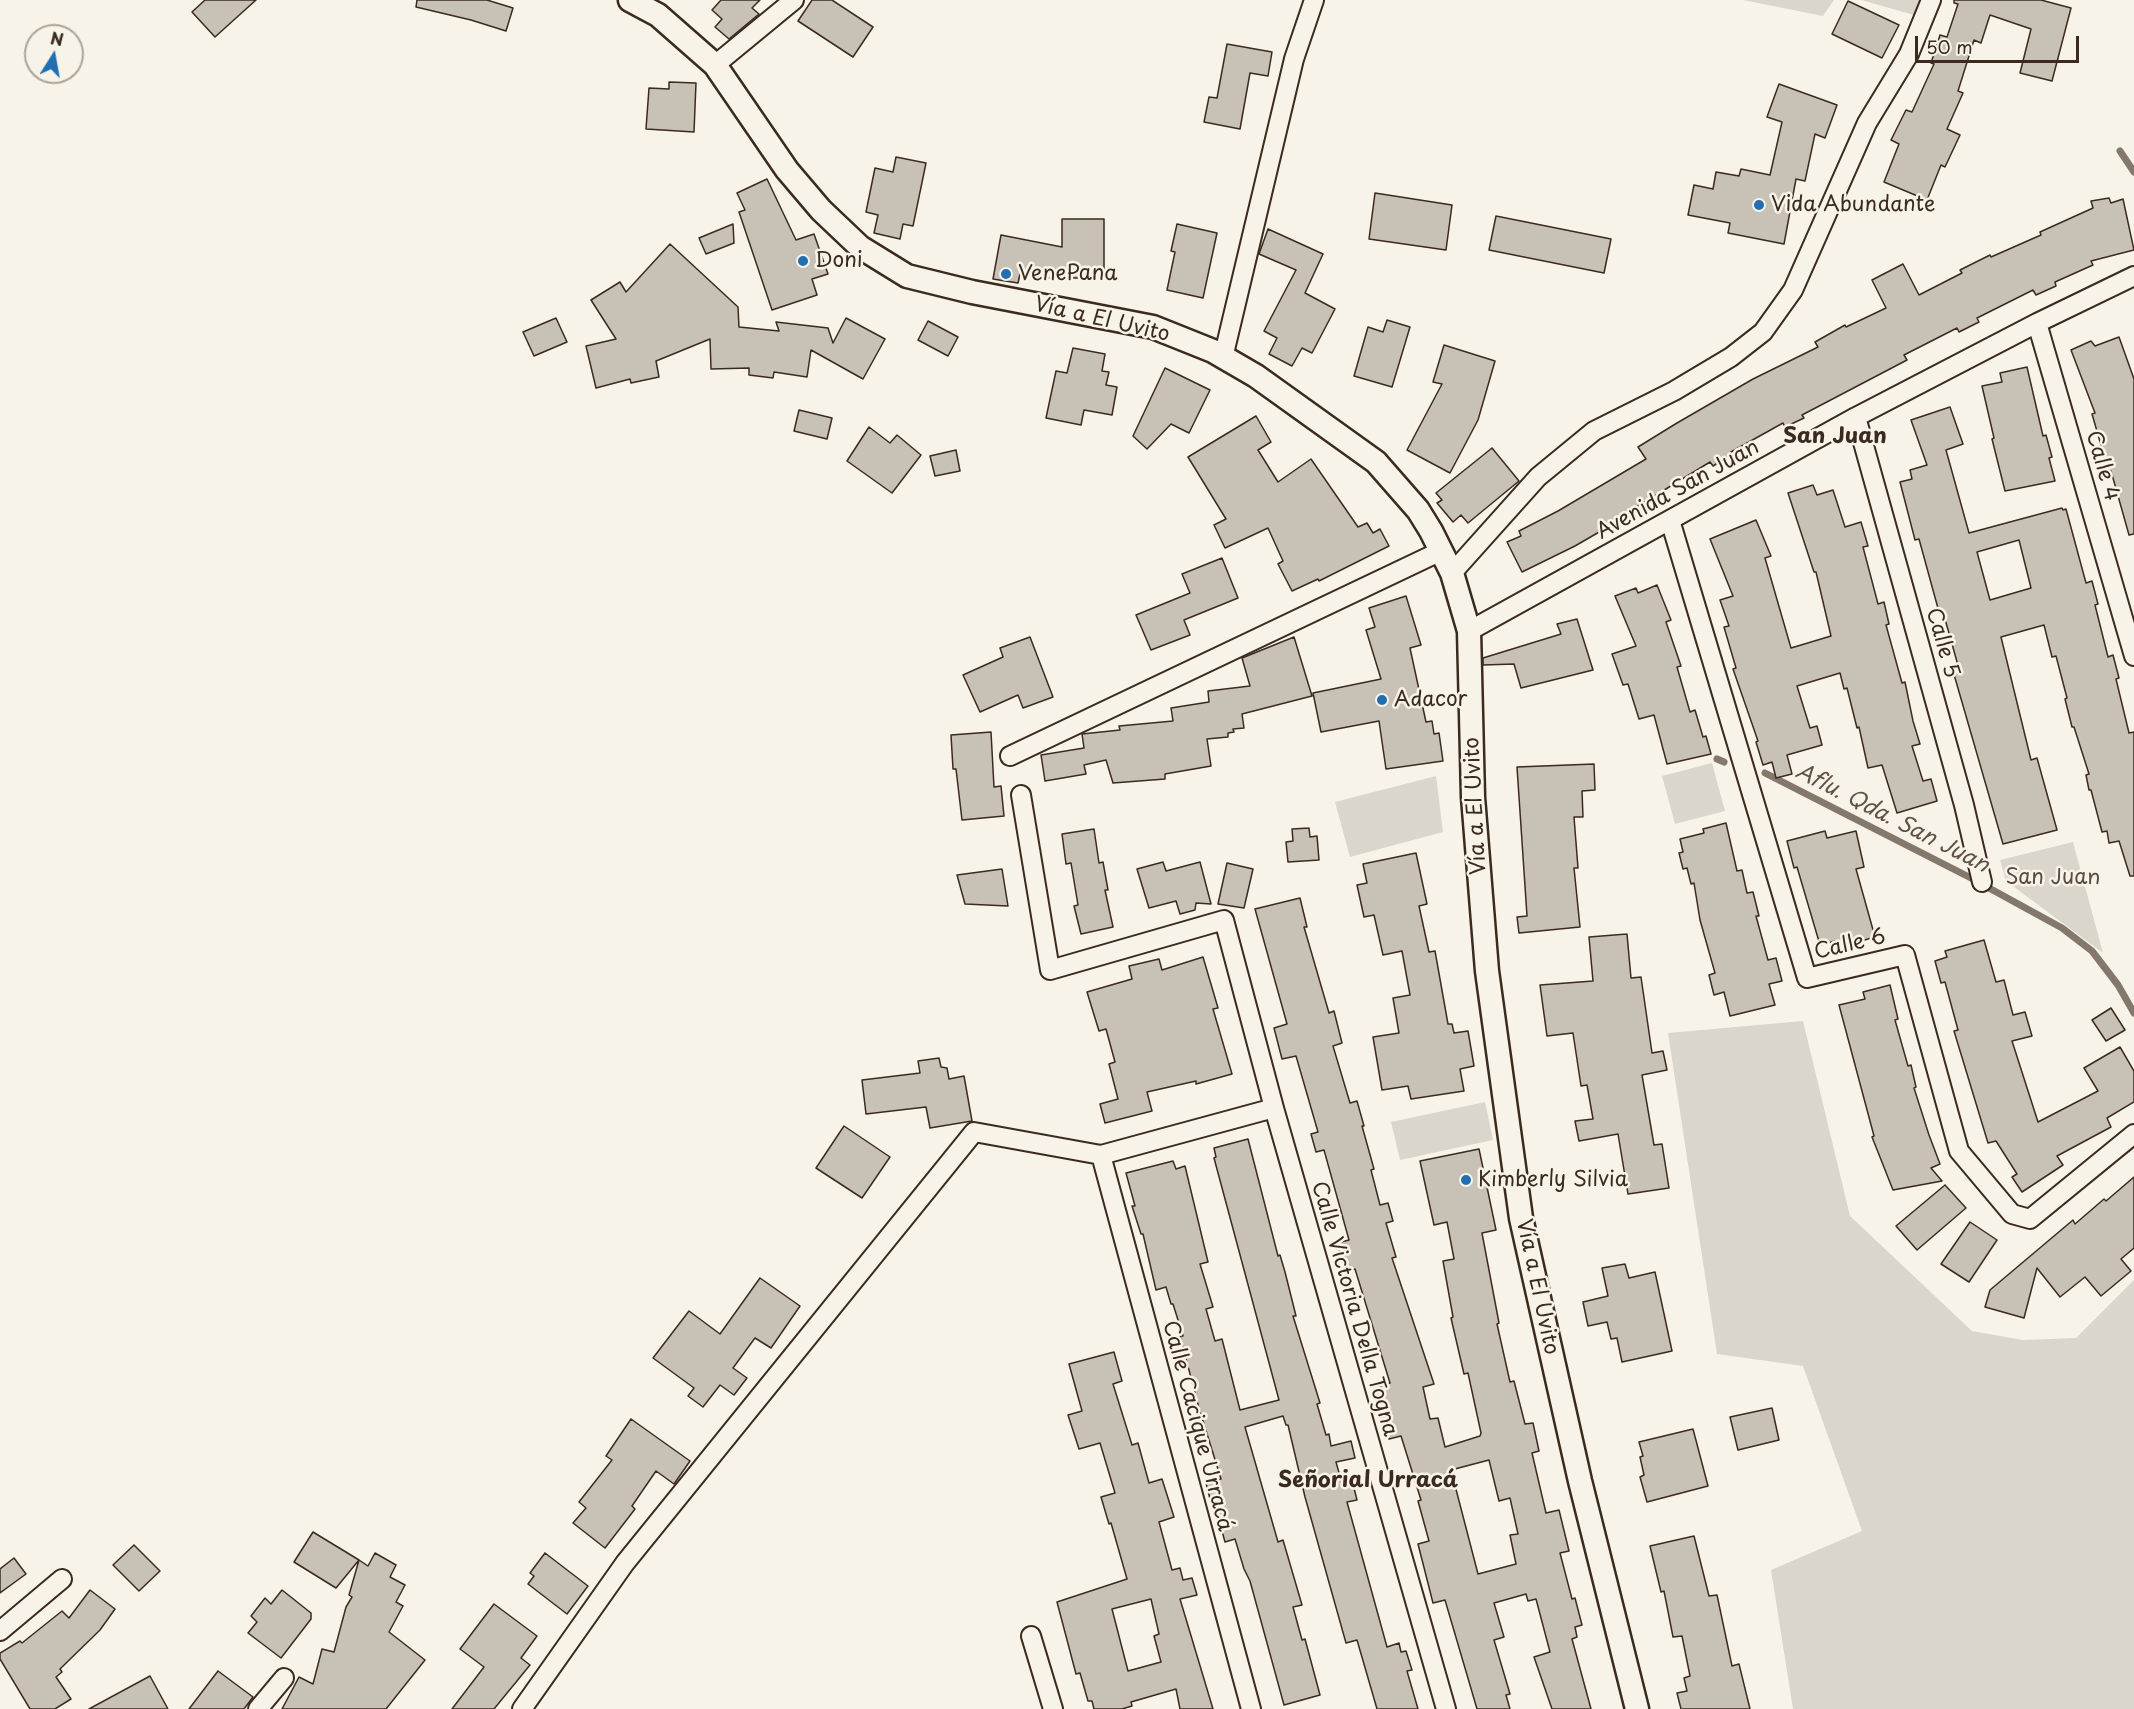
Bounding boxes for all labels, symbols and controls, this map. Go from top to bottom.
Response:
north arrow [24,24,84,84]
scale bar [1918,24,2082,62]
text: N [49,25,66,51]
text: 50 m [1926,33,1973,60]
place label: Vida Abundante [1771,192,1935,218]
marker: Vida Abundante [1752,198,1766,212]
place label: Doni [815,248,863,274]
marker: Doni [796,254,810,268]
place label: VenePana [1018,261,1117,287]
marker: VenePana [999,267,1013,281]
street label: Vía a El Uvito [1032,292,1172,348]
district label: San Juan [1783,424,1887,450]
street label: Calle 4 [2080,428,2124,504]
street label: Avenida San Juan [1592,435,1764,545]
street label: Calle 5 [1920,605,1964,681]
place label: Adacor [1394,687,1467,713]
marker: Adacor [1375,693,1389,707]
street label: Vía a El Uvito [1460,736,1492,876]
water label: Aflu. Qda. San Juan [1791,759,1993,879]
park label: San Juan [2005,865,2101,891]
street label: Calle 6 [1812,925,1888,965]
place label: Kimberly Silvia [1478,1167,1628,1193]
marker: Kimberly Silvia [1459,1173,1473,1187]
street label: Calle Victoria Della Togna [1306,1179,1402,1439]
street label: Vía a El Uvito [1510,1217,1564,1357]
street label: Calle Cacique Urracá [1157,1318,1237,1534]
district label: Señorial Urracá [1278,1468,1458,1494]

